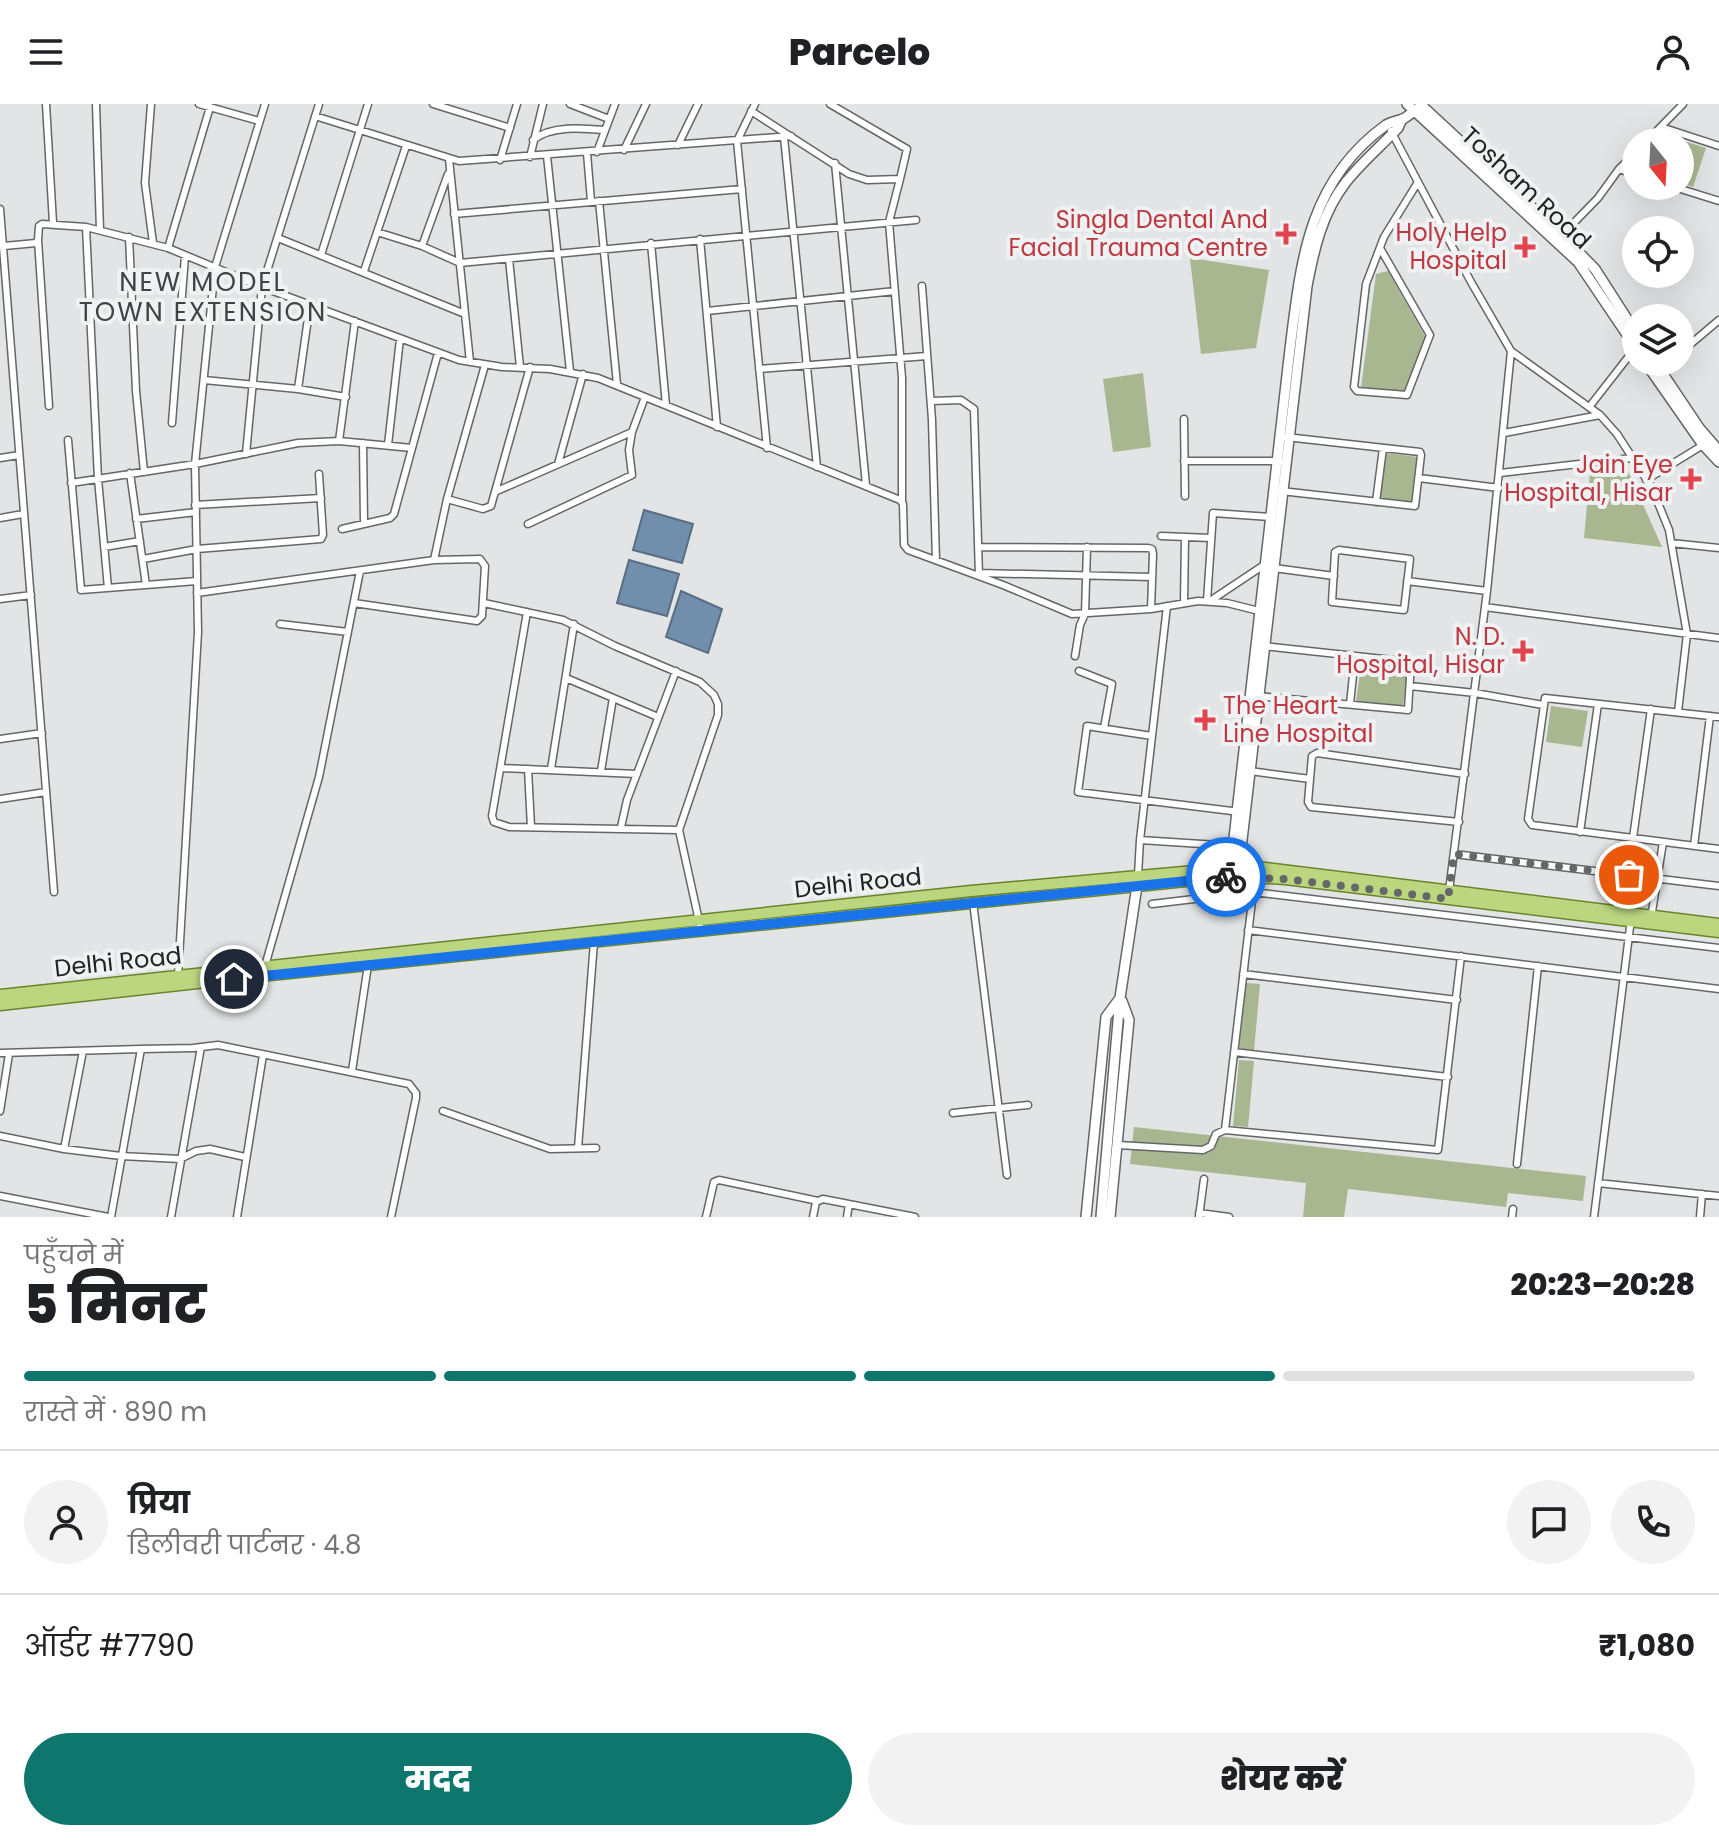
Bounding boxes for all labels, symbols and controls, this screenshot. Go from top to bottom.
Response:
text: Parcelo [789,27,930,78]
icon: menu [24,30,68,74]
icon: person [1651,30,1695,74]
street label: Tosham Road [1454,119,1598,256]
north arrow [1622,128,1694,200]
map controls [1622,128,1694,376]
place label: Singla Dental And Facial Trauma Centre [1008,203,1268,264]
place label: Holy Help Hospital [1396,216,1507,277]
button: locate [1622,216,1694,288]
marker: Singla Dental And Facial Trauma Centre [1275,223,1297,245]
marker: Holy Help Hospital [1514,236,1536,258]
district label: NEW MODEL TOWN EXTENSION [79,264,327,330]
button: layers [1622,304,1694,376]
place label: Jain Eye Hospital, Hisar [1504,448,1673,509]
marker: Jain Eye Hospital, Hisar [1680,468,1702,490]
place label: N. D. Hospital, Hisar [1336,620,1505,681]
marker: N. D. Hospital, Hisar [1512,640,1534,662]
place label: The Heart Line Hospital [1223,689,1373,750]
marker: The Heart Line Hospital [1194,709,1216,731]
courier [1186,837,1266,917]
pin [1595,841,1663,909]
icon: bag [1607,853,1651,897]
icon: bike [1204,855,1248,899]
street label: Delhi Road [793,859,923,906]
street label: Delhi Road [53,938,183,985]
pin [200,945,268,1013]
icon: home [212,957,256,1001]
text: पहुँचने में [24,1237,123,1273]
text: 20:23–20:28 [1511,1263,1695,1306]
text: 5 मिनट [24,1268,207,1341]
text: रास्ते में · 890 m [24,1394,207,1430]
button: person [24,1480,108,1564]
button: chat [1507,1480,1591,1564]
button: phone [1611,1480,1695,1564]
text: प्रिया [128,1481,190,1524]
text: डिलीवरी पार्टनर · 4.8 [128,1527,361,1563]
text: ऑर्डर #7790 [24,1624,195,1667]
text: ₹1,080 [1599,1624,1695,1667]
button: मदद [24,1733,852,1825]
button: शेयर करें [868,1733,1695,1825]

